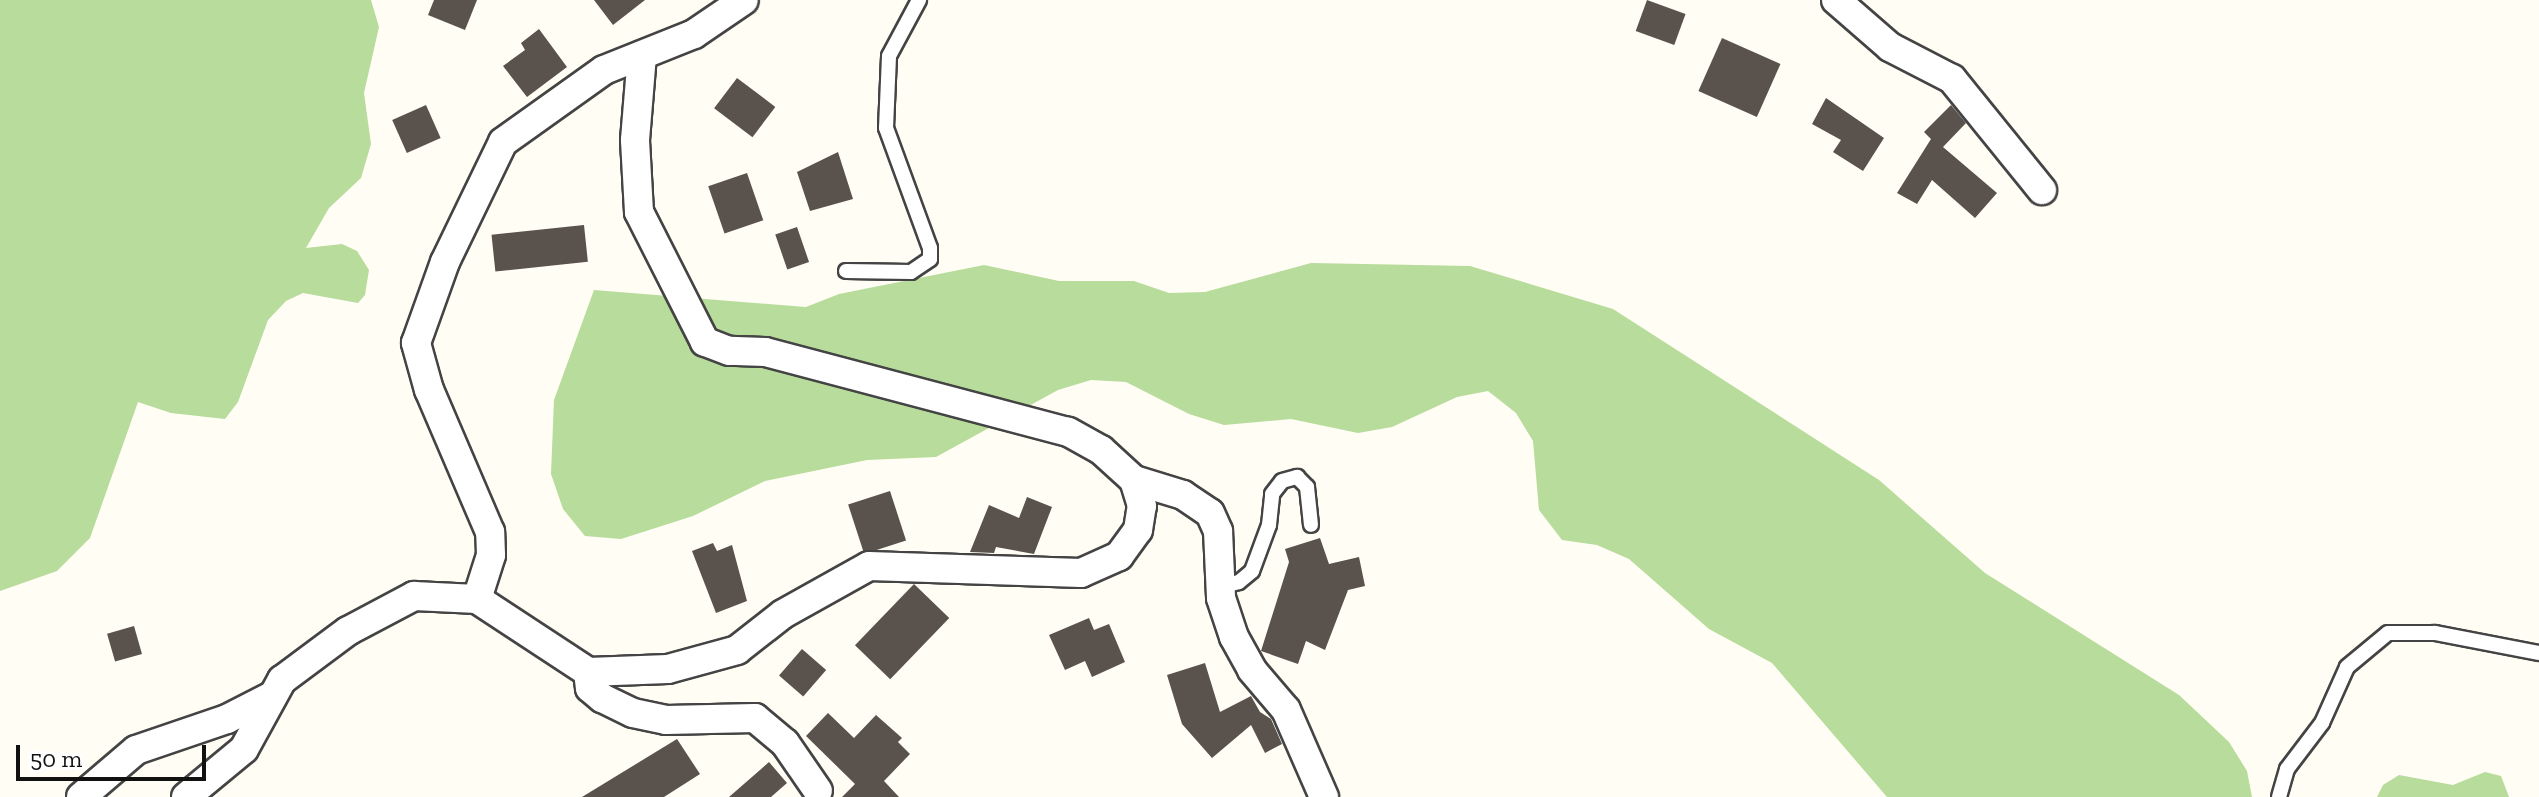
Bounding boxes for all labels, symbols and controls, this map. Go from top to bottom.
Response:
scale bar [20,729,210,779]
text: 50 m [30,744,82,773]

